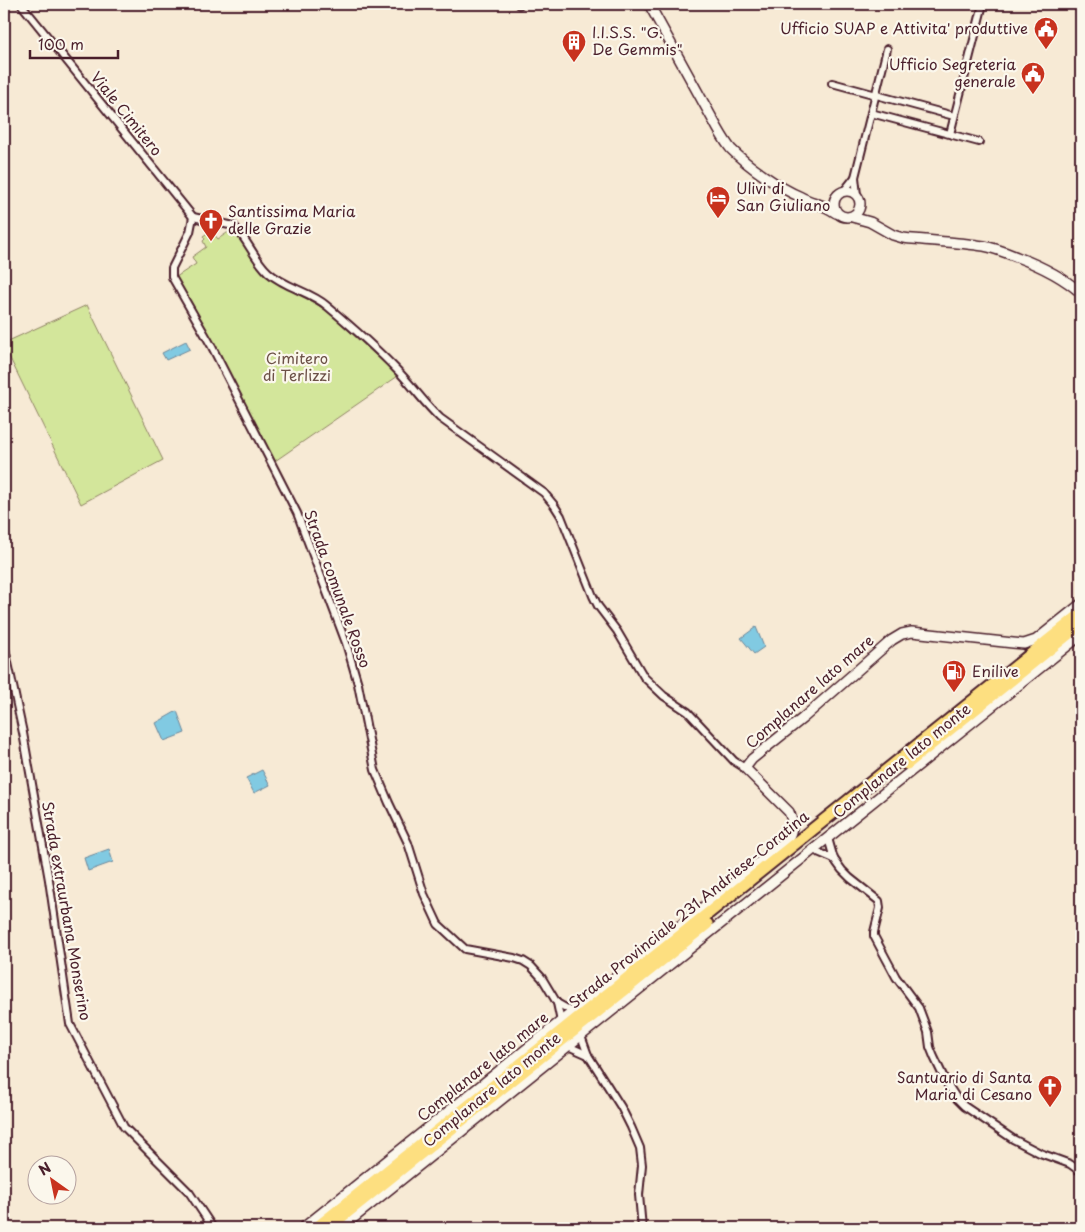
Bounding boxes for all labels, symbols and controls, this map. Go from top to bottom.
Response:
place label: Ufficio SUAP e Attivita' produttive [780,16,1028,39]
public building icon: Ufficio SUAP e Attivita' produttive [1033,16,1059,50]
place label: I.I.S.S. "G. De Gemmis" [592,20,683,60]
scale bar [30,28,118,60]
building icon: I.I.S.S. "G. De Gemmis" [561,29,587,63]
text: 100 m [38,32,84,55]
place label: Ufficio Segreteria generale [889,52,1017,92]
public building icon: Ufficio Segreteria generale [1020,61,1046,95]
street label: Viale Cimitero [86,66,168,160]
place label: Ulivi di San Giuliano [736,176,830,216]
hotel icon: Ulivi di San Giuliano [705,185,731,219]
place label: Santissima Maria delle Grazie [228,199,356,239]
church icon: Santissima Maria delle Grazie [198,208,224,242]
park label: Cimitero di Terlizzi [263,346,331,386]
street label: Strada comunale Rosso [299,506,378,671]
street label: Complanare lato mare [740,629,878,753]
fuel station icon: Enilive [941,659,967,693]
place label: Enilive [972,659,1019,682]
street label: Complanare lato monte [827,697,975,823]
street label: Strada extraurbana Monserino [37,799,98,1022]
street label: Strada Provinciale 231 Andriese-Coratina [563,804,814,1013]
street label: Complanare lato mare [411,1005,553,1126]
street label: Complanare lato monte [417,1026,565,1152]
place label: Santuario di Santa Maria di Cesano [897,1065,1032,1105]
church icon: Santuario di Santa Maria di Cesano [1037,1074,1063,1108]
north arrow [28,1154,78,1204]
text: N [34,1157,55,1181]

